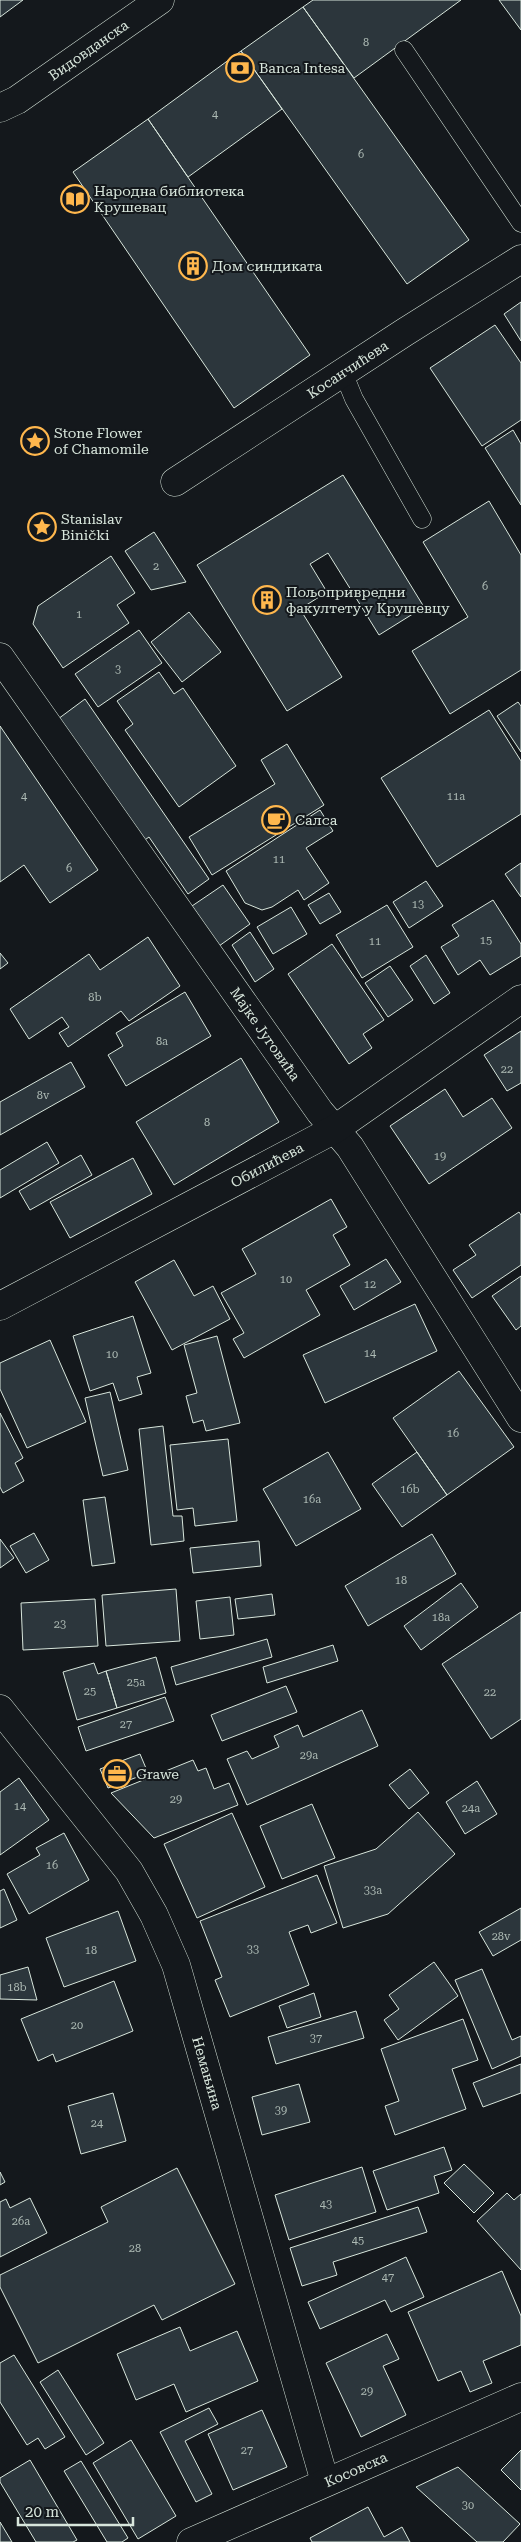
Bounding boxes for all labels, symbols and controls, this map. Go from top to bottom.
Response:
street label: Видовданска [46,16,132,83]
house number: 8 [363,36,369,49]
bank icon: Banca Intesa [225,53,255,83]
place label: Banca Intesa [259,60,345,76]
house number: 4 [212,108,219,121]
house number: 6 [358,148,364,161]
place label: Народна библиотека Крушевац [94,183,245,215]
library icon: Народна библиотека Крушевац [60,184,90,214]
building icon: Дом синдиката [178,251,208,281]
place label: Дом синдиката [212,258,323,274]
street label: Косанчићева [304,337,391,402]
place label: Stone Flower of Chamomile [54,425,149,457]
place icon: Stone Flower of Chamomile [20,426,50,456]
place label: Stanislav Binički [61,511,123,543]
place icon: Stanislav Binički [27,512,57,542]
house number: 2 [153,560,159,573]
house number: 6 [482,580,488,593]
place label: Пољопривредни факултету у Крушевцу [286,584,450,616]
building icon: Пољопривредни факултету у Крушевцу [252,585,282,615]
house number: 1 [76,608,82,621]
house number: 3 [115,663,121,676]
house number: 4 [21,790,28,803]
house number: 11a [447,790,465,803]
cafe icon: Салса [261,805,291,835]
place label: Салса [295,812,338,828]
house number: 11 [273,853,285,866]
house number: 6 [66,862,72,875]
house number: 13 [412,898,424,911]
house number: 15 [480,934,492,947]
house number: 11 [369,935,381,948]
street label: Мајке Југовића [227,984,304,1084]
house number: 8b [88,991,102,1004]
house number: 8a [156,1035,168,1048]
house number: 22 [501,1063,513,1076]
house number: 8v [37,1089,50,1102]
house number: 8 [204,1116,210,1129]
street label: Обилићева [228,1139,306,1191]
house number: 19 [434,1150,446,1163]
house number: 10 [280,1273,292,1286]
house number: 12 [364,1278,376,1291]
house number: 14 [364,1347,377,1360]
house number: 10 [106,1348,118,1361]
house number: 16 [447,1427,459,1440]
house number: 16b [400,1483,420,1496]
house number: 16a [303,1493,321,1506]
house number: 18 [395,1574,407,1587]
house number: 18a [432,1611,450,1624]
house number: 23 [54,1618,66,1631]
house number: 25a [127,1676,145,1689]
house number: 25 [84,1685,96,1698]
house number: 22 [484,1686,496,1699]
house number: 27 [120,1718,132,1731]
house number: 29a [300,1749,318,1762]
office icon: Grawe [102,1759,132,1789]
place label: Grawe [136,1766,179,1782]
house number: 29 [170,1793,182,1806]
house number: 14 [14,1800,27,1813]
house number: 24a [462,1802,480,1815]
house number: 16 [46,1859,58,1872]
house number: 33a [364,1884,382,1897]
house number: 28v [492,1930,511,1943]
house number: 33 [247,1943,259,1956]
house number: 18 [85,1944,97,1957]
house number: 18b [7,1981,27,1994]
house number: 20 [71,2019,83,2032]
house number: 37 [310,2032,322,2045]
street label: Немањина [189,2035,226,2112]
house number: 39 [275,2104,287,2117]
house number: 24 [91,2117,104,2130]
house number: 43 [320,2198,332,2211]
house number: 26a [12,2215,30,2228]
house number: 45 [352,2234,364,2247]
house number: 28 [129,2242,141,2255]
house number: 47 [382,2271,394,2284]
house number: 29 [361,2385,373,2398]
house number: 27 [241,2444,253,2457]
street label: Косовска [322,2449,390,2490]
scale bar [18,2494,132,2526]
house number: 30 [462,2499,474,2512]
text: 20 m [25,2503,60,2521]

